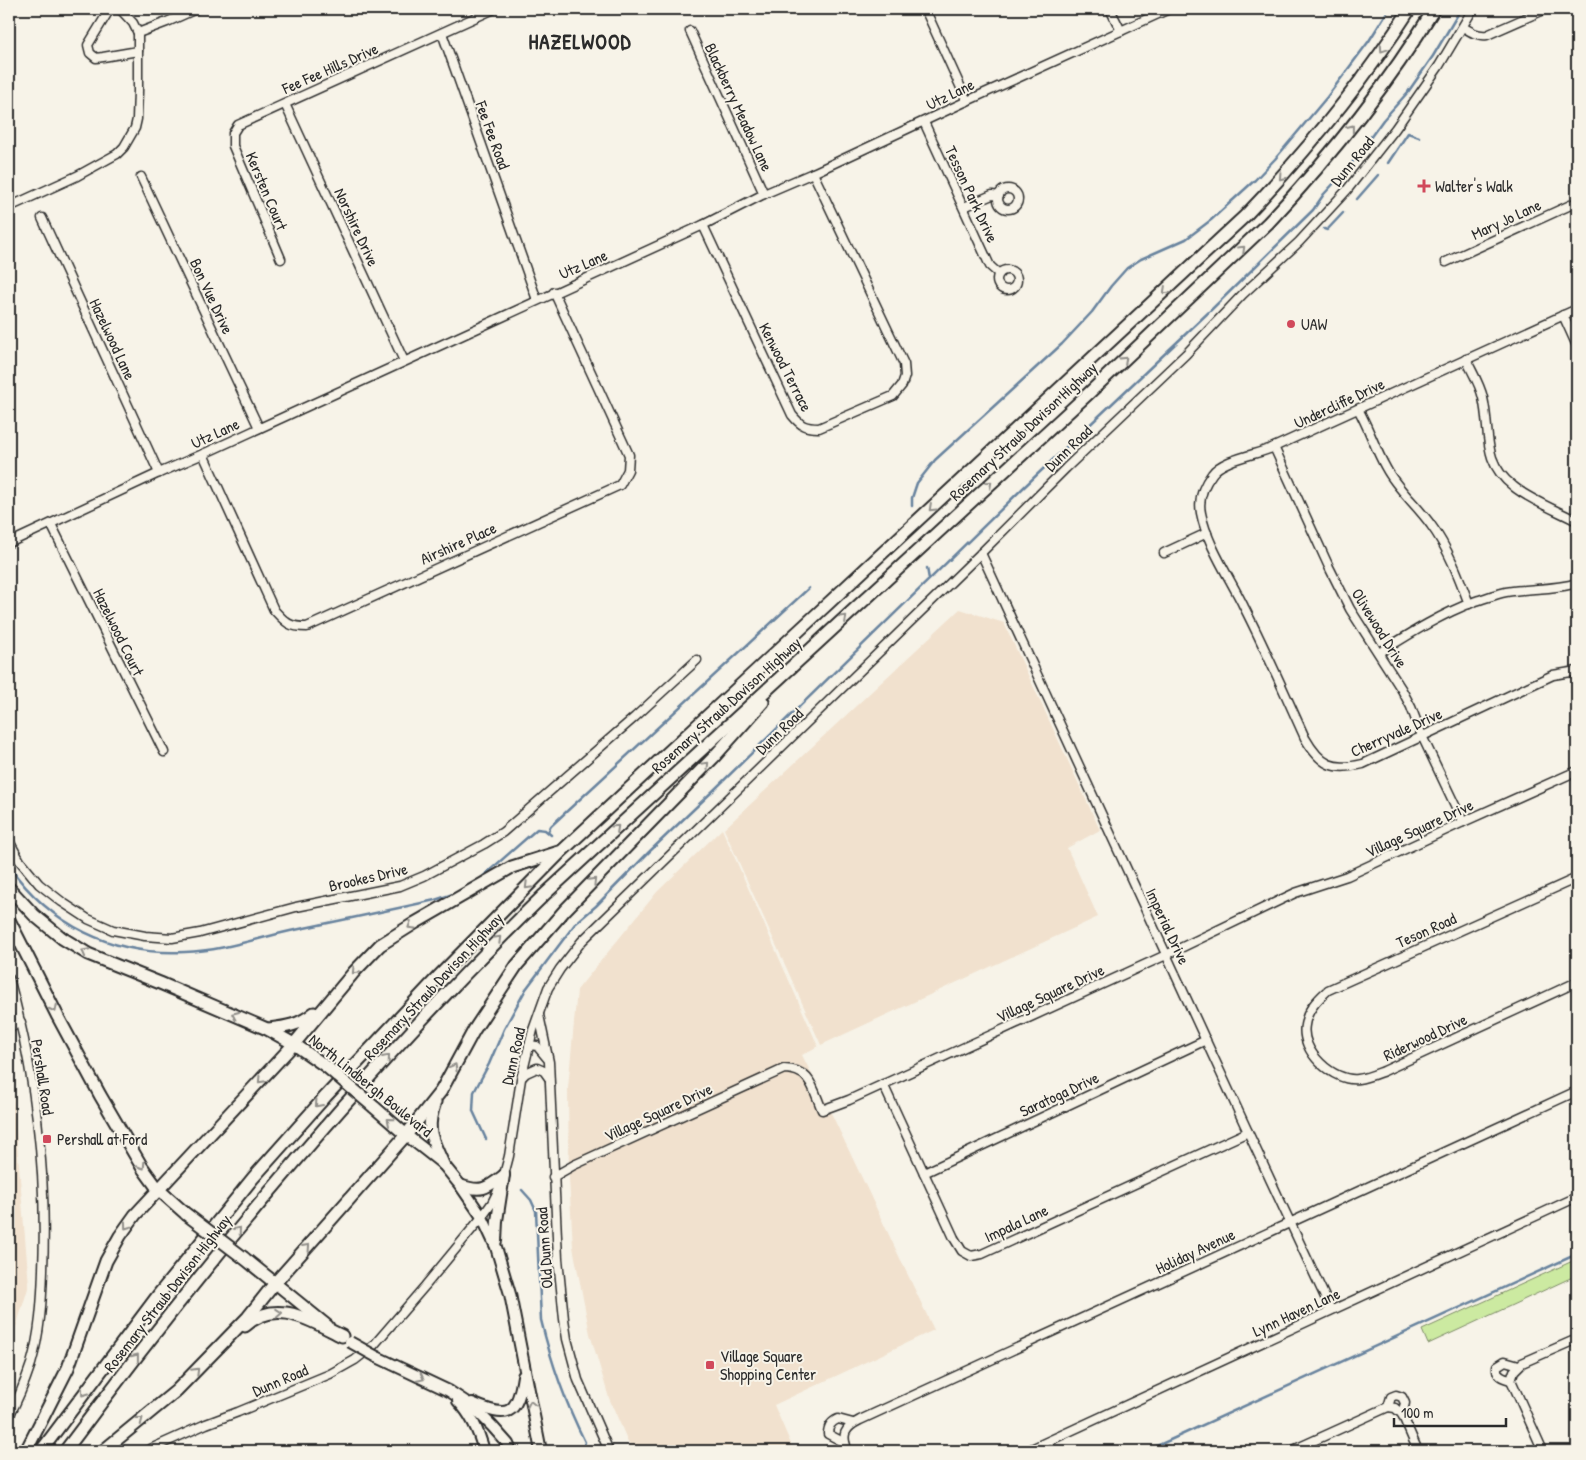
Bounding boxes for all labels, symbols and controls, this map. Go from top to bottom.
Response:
district label: HAZELWOOD [528,27,632,56]
street label: Fee Fee Hills Drive [278,37,382,99]
street label: Blackberry Meadow Lane [700,39,779,175]
one-way arrow [1380,44,1389,53]
street label: Utz Lane [922,73,978,115]
street label: Fee Fee Road [470,97,515,172]
one-way arrow [1345,124,1354,134]
street label: Dunn Road [1325,131,1379,191]
street label: Tesson Park Drive [940,142,1004,246]
street label: Kersten Court [241,148,294,234]
one-way arrow [1279,171,1288,180]
place label: Walter's Walk [1435,175,1513,197]
marker: Walter's Walk [1417,179,1431,193]
street label: Norshire Drive [329,184,385,270]
street label: Mary Jo Lane [1468,193,1545,245]
street label: Utz Lane [555,243,611,284]
one-way arrow [1236,245,1245,254]
street label: Bon Vue Drive [185,255,239,338]
one-way arrow [1163,285,1172,294]
street label: Hazelwood Lane [85,295,142,384]
place label: UAW [1301,313,1328,335]
marker: UAW [1285,318,1297,330]
street label: Kenwood Terrace [754,319,818,416]
street label: Rosemary Straub Davison Highway [944,356,1102,505]
one-way arrow [1118,357,1127,366]
street label: Undercliffe Drive [1290,372,1388,434]
street label: Utz Lane [187,412,243,454]
street label: Dunn Road [1039,420,1097,476]
one-way arrow [984,481,993,490]
one-way arrow [928,502,937,511]
street label: Airshire Place [417,516,500,570]
street label: Olivewood Drive [1347,584,1413,672]
street label: Hazelwood Court [88,585,150,680]
one-way arrow [839,615,848,624]
street label: Rosemary Straub Davison Highway [646,632,806,778]
street label: Cherryvale Drive [1347,702,1446,762]
street label: Dunn Road [750,703,808,759]
one-way arrow [700,762,709,771]
street label: Village Square Drive [1361,793,1477,863]
one-way arrow [610,825,619,834]
street label: Brookes Drive [326,857,410,897]
one-way arrow [587,878,596,887]
one-way arrow [525,880,534,889]
street label: Imperial Drive [1141,884,1196,968]
street label: Rosemary Straub Davison Highway [359,907,508,1065]
street label: Teson Road [1392,907,1460,953]
one-way arrow [407,920,416,929]
one-way arrow [493,936,502,945]
one-way arrow [82,948,91,958]
street label: Village Square Drive [992,958,1108,1028]
one-way arrow [352,965,361,974]
one-way arrow [48,1004,58,1013]
street label: Riderwood Drive [1380,1008,1471,1066]
one-way arrow [231,1010,240,1021]
street label: Dunn Road [496,1025,530,1087]
street label: North Lindbergh Boulevard [304,1028,438,1142]
street label: Pershall Road [26,1038,60,1116]
one-way arrow [381,1054,390,1063]
one-way arrow [448,1063,458,1072]
street label: Saratoga Drive [1016,1066,1103,1122]
one-way arrow [258,1074,267,1083]
street label: Village Square Drive [600,1077,716,1147]
one-way arrow [315,1098,324,1107]
one-way arrow [387,1118,396,1127]
place label: Pershall at Ford [57,1128,147,1150]
marker: Pershall at Ford [41,1133,53,1145]
one-way arrow [136,1160,145,1170]
street label: Impala Lane [981,1198,1052,1247]
street label: Old Dunn Road [530,1207,558,1289]
street label: Rosemary Straub Davison Highway [98,1209,236,1376]
one-way arrow [124,1220,133,1230]
street label: Holiday Avenue [1152,1223,1239,1279]
one-way arrow [232,1226,241,1235]
one-way arrow [301,1243,310,1252]
street label: Lynn Haven Lane [1249,1282,1344,1342]
one-way arrow [275,1308,283,1319]
place label: Village Square Shopping Center [720,1345,816,1385]
one-way arrow [131,1354,139,1363]
street label: Dunn Road [249,1358,311,1402]
marker: Village Square Shopping Center [704,1359,716,1371]
one-way arrow [190,1368,199,1377]
one-way arrow [416,1372,425,1382]
one-way arrow [81,1387,90,1397]
scale bar [1394,1395,1506,1427]
one-way arrow [527,1399,537,1408]
text: 100 m [1401,1402,1434,1423]
one-way arrow [134,1417,143,1425]

